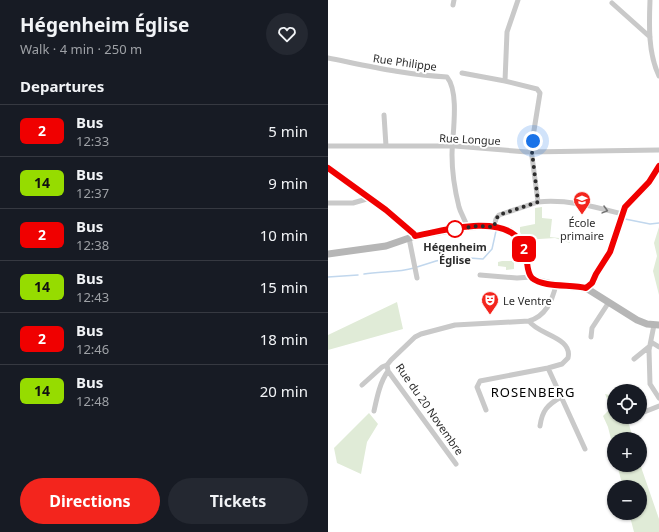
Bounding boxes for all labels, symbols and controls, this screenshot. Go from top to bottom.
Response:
text: Hégenheim Église [20,12,189,38]
button: heart [266,13,308,55]
text: Walk · 4 min · 250 m [20,40,142,58]
street label: Rue Philippe [372,50,438,74]
text: Departures [20,76,104,96]
text: Bus [76,112,103,132]
text: 2 [38,121,46,140]
text: 5 min [268,121,308,141]
street label: Rue Longue [439,130,501,148]
your location [523,131,543,151]
text: 12:33 [76,132,109,150]
text: Bus [76,164,103,184]
text: 14 [34,173,50,192]
text: 9 min [268,173,308,193]
text: 12:37 [76,184,109,202]
school or university icon: École primaire [572,190,592,215]
one-way arrow [601,205,608,214]
place label: École primaire [560,215,604,243]
text: Bus [76,216,103,236]
marker: Hégenheim Église [446,220,464,238]
text: 2 [38,225,46,244]
text: 10 min [260,225,308,245]
text: 12:38 [76,236,109,254]
line badge: 2 [511,236,537,262]
place label: Hégenheim Église [423,239,487,267]
text: 2 [520,239,528,258]
text: Bus [76,268,103,288]
text: 14 [34,277,50,296]
text: 15 min [260,277,308,297]
text: 12:43 [76,288,109,306]
theatre icon: Le Ventre [480,290,500,315]
place label: Le Ventre [503,293,552,308]
text: Bus [76,320,103,340]
text: 2 [38,329,46,348]
text: 18 min [260,329,308,349]
text: 12:46 [76,340,109,358]
street label: Rue du 20 Novembre [393,360,467,458]
text: Bus [76,372,103,392]
text: 14 [34,381,50,400]
text: 20 min [260,381,308,401]
district label: ROSENBERG [491,383,575,401]
map controls [607,384,647,520]
button: locate [607,384,647,424]
text: 12:48 [76,392,109,410]
button: + [607,432,647,472]
button: Directions [20,478,160,524]
button: Tickets [168,478,308,524]
button: − [607,480,647,520]

